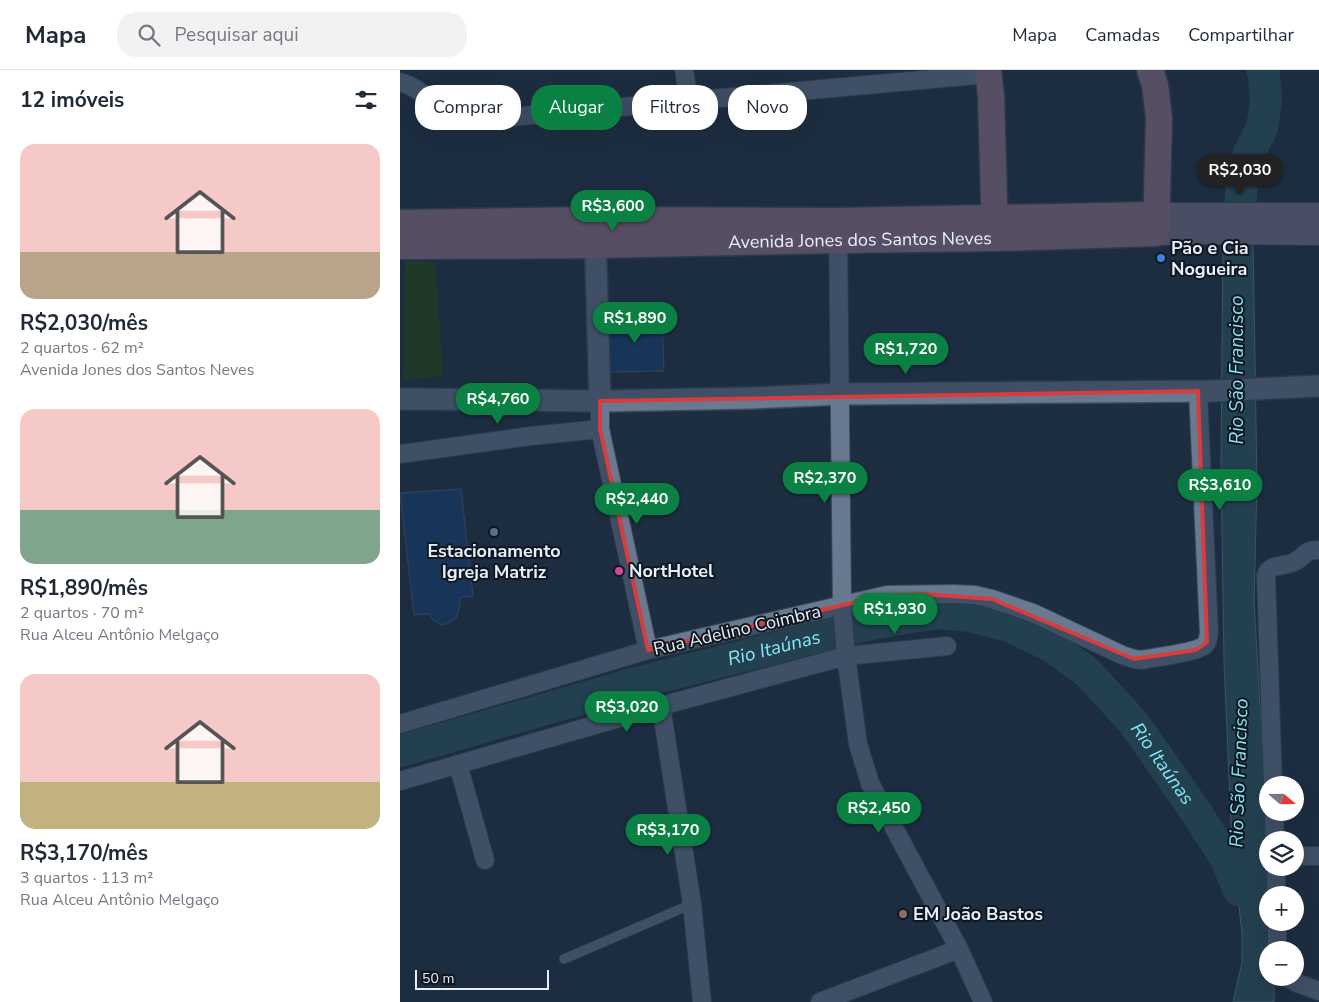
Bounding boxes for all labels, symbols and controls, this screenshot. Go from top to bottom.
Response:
search box [117,12,467,57]
text: Mapa [25,19,87,51]
icon: search [135,21,163,49]
text: Pesquisar aqui [175,22,299,48]
text: Mapa [1012,23,1057,47]
text: Camadas [1085,23,1160,47]
text: Compartilhar [1188,23,1294,47]
chip: Comprar [415,85,521,130]
chip: Alugar [531,85,622,130]
chip: Filtros [632,85,718,130]
chip: Novo [728,85,807,130]
text: 12 imóveis [20,86,124,114]
icon: filters [352,86,380,114]
pin: R$2,030 [1194,154,1286,196]
text: R$2,030 [1209,159,1271,181]
icon: home [155,177,245,267]
pin: R$3,600 [567,190,659,232]
text: R$3,600 [582,195,644,217]
street label: Avenida Jones dos Santos Neves [728,226,992,254]
place label: Pão e Cia Nogueira [1171,236,1249,281]
marker: Pão e Cia Nogueira [1155,252,1167,264]
water label: Rio São Francisco [1224,295,1250,445]
pin: R$1,890 [589,302,681,344]
text: R$1,890 [604,307,666,329]
text: R$2,030/mês [20,309,148,337]
pin: R$1,720 [860,332,952,375]
text: 2 quartos · 62 m² [20,337,144,359]
text: R$1,720 [875,338,937,360]
text: Avenida Jones dos Santos Neves [20,359,254,381]
pin: R$4,760 [452,382,544,425]
text: R$4,760 [467,388,529,410]
icon: home [155,442,245,532]
pin: R$2,370 [779,462,871,504]
text: R$2,370 [794,467,856,489]
pin: R$3,610 [1174,468,1266,511]
text: R$3,610 [1189,474,1251,496]
pin: R$2,440 [591,482,683,525]
text: R$2,440 [606,488,668,510]
marker: Estacionamento Igreja Matriz [488,526,500,538]
place label: Estacionamento Igreja Matriz [427,539,561,584]
place label: NortHotel [629,559,714,583]
marker: NortHotel [613,565,625,577]
text: R$1,890/mês [20,574,148,602]
pin: R$1,930 [849,592,941,635]
text: R$1,930 [864,598,926,620]
street label: Rua Adelino Coimbra [651,599,823,661]
text: 2 quartos · 70 m² [20,602,144,624]
text: Rua Alceu Antônio Melgaço [20,624,219,646]
water label: Rio Itaúnas [725,624,823,672]
pin: R$3,020 [581,690,673,733]
text: R$3,020 [596,696,658,718]
water label: Rio São Francisco [1223,698,1255,848]
icon: home [155,707,245,797]
water label: Rio Itaúnas [1124,717,1200,810]
north arrow [1259,776,1304,821]
map controls [1259,776,1304,986]
pin: R$2,450 [833,792,925,834]
text: R$2,450 [848,797,910,819]
pin: R$3,170 [622,814,714,856]
text: R$3,170 [637,819,699,841]
button: layers [1259,831,1304,876]
text: R$3,170/mês [20,839,148,867]
text: 3 quartos · 113 m² [20,867,153,889]
button: + [1259,886,1304,931]
text: Rua Alceu Antônio Melgaço [20,889,219,911]
place label: EM João Bastos [913,902,1043,926]
marker: EM João Bastos [897,908,909,920]
button: − [1259,941,1304,986]
scale bar [415,967,549,990]
text: 50 m [422,969,454,988]

